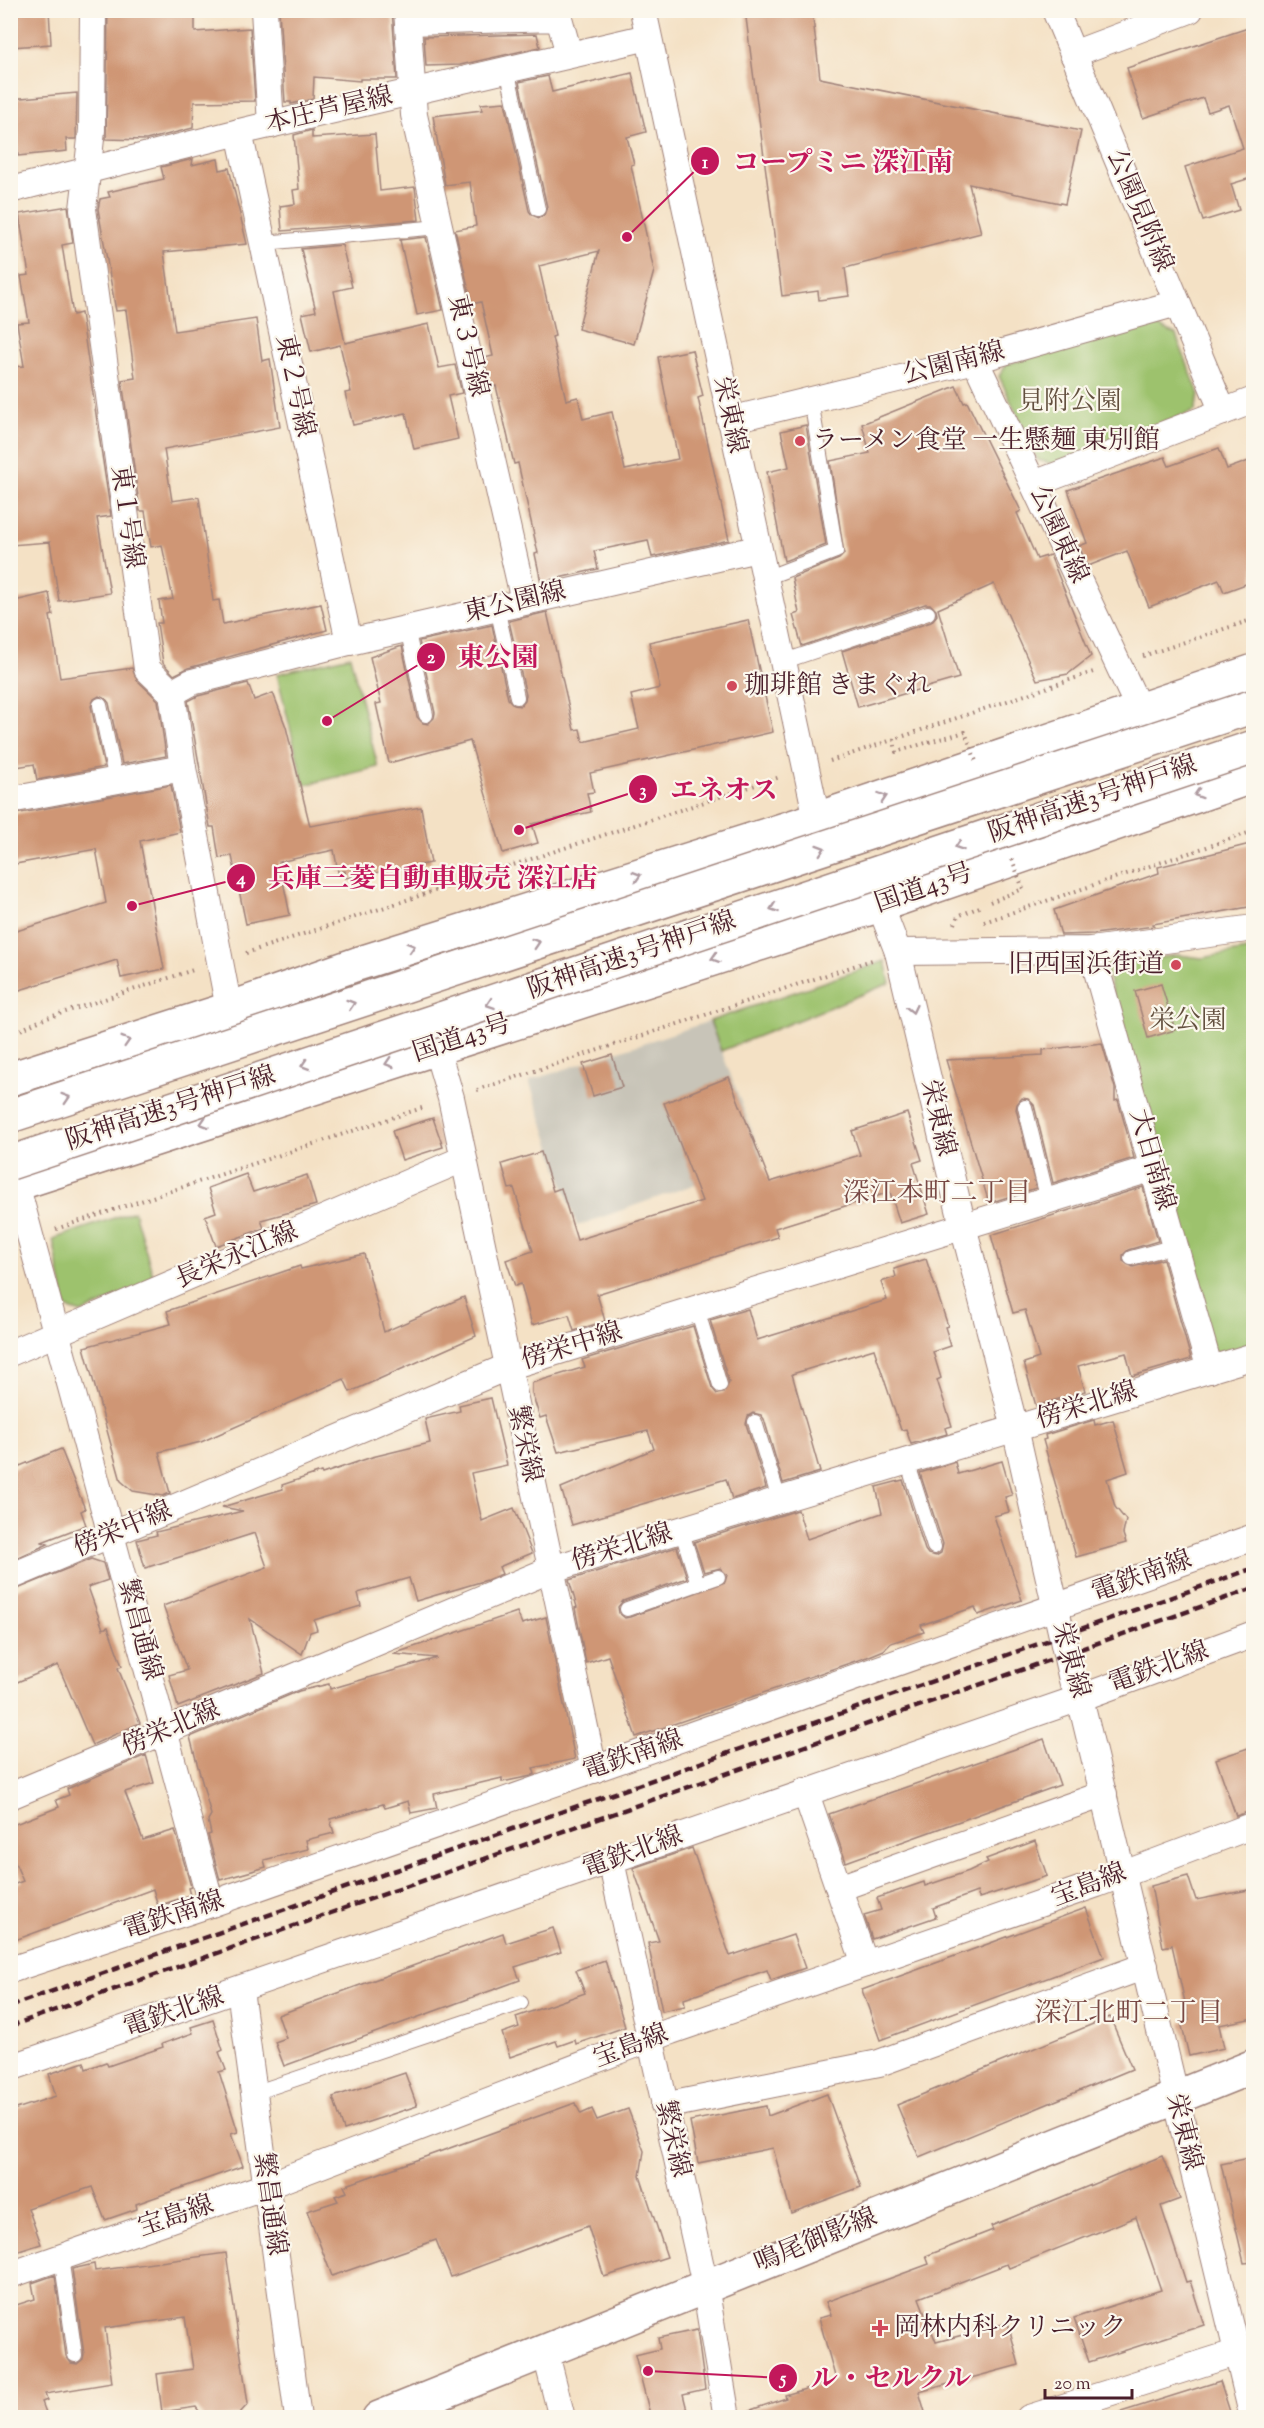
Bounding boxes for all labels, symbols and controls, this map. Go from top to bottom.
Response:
street label: 本庄芦屋線 [261,78,397,144]
callout: コープミニ 深江南 [690,139,966,184]
street label: 公園見附線 [1097,144,1181,278]
text: コープミニ 深江南 [733,145,953,184]
text: 1 [702,151,709,177]
street label: 東３号線 [437,291,497,401]
street label: 東２号線 [265,331,323,441]
street label: 公園南線 [899,333,1009,395]
street label: 栄東線 [703,373,755,457]
park label: 見附公園 [1018,384,1122,421]
place label: ラーメン食堂 一生懸麺 東別館 [812,423,1160,460]
marker: ラーメン食堂 一生懸麺 東別館 [793,434,807,448]
street label: 東１号線 [100,463,152,571]
street label: 公園東線 [1019,480,1097,590]
street label: 東公園線 [460,573,570,633]
callout: 東公園 [416,634,551,679]
text: 東公園 [458,640,539,679]
text: 2 [427,646,436,672]
place label: 珈琲館 きまぐれ [744,668,932,705]
marker: 珈琲館 きまぐれ [725,679,739,693]
street label: 阪神高速3号神戸線 [984,747,1202,853]
callout: エネオス [628,767,790,812]
text: エネオス [670,773,778,812]
text: 3 [639,779,647,805]
one-way arrow [1193,787,1204,800]
one-way arrow [877,792,888,805]
one-way arrow [954,838,965,851]
one-way arrow [815,844,826,856]
street label: 国道43号 [870,855,978,923]
callout: 兵庫三菱自動車販売 深江店 [226,856,610,901]
text: 兵庫三菱自動車販売 深江店 [268,861,598,900]
text: 4 [235,867,246,893]
one-way arrow [631,871,642,883]
one-way arrow [769,900,780,913]
street label: 阪神高速3号神戸線 [523,903,741,1009]
one-way arrow [530,938,541,951]
one-way arrow [405,942,416,954]
place label: 旧西国浜街道 [1008,947,1164,984]
one-way arrow [710,951,721,963]
marker: 旧西国浜街道 [1169,958,1183,972]
one-way arrow [485,996,496,1009]
one-way arrow [345,999,356,1012]
one-way arrow [904,1003,917,1013]
park label: 栄公園 [1149,1003,1227,1040]
street label: 国道43号 [408,1006,516,1072]
one-way arrow [120,1036,131,1048]
one-way arrow [384,1055,395,1068]
street label: 阪神高速3号神戸線 [61,1058,281,1160]
one-way arrow [300,1058,311,1071]
street label: 栄東線 [910,1076,964,1160]
one-way arrow [60,1093,71,1105]
street label: 大日南線 [1119,1105,1183,1215]
one-way arrow [199,1115,210,1128]
district label: 深江本町二丁目 [843,1175,1032,1214]
street label: 長栄永江線 [170,1214,304,1298]
street label: 傍栄中線 [517,1314,627,1380]
street label: 傍栄北線 [1032,1373,1142,1439]
street label: 繁栄線 [498,1402,550,1486]
street label: 傍栄中線 [68,1493,178,1567]
street label: 傍栄北線 [567,1515,677,1581]
street label: 電鉄南線 [1087,1542,1197,1612]
street label: 繁昌通線 [108,1575,170,1685]
street label: 栄東線 [1042,1618,1098,1702]
street label: 電鉄北線 [1104,1633,1214,1703]
street label: 傍栄北線 [116,1692,226,1766]
street label: 電鉄南線 [578,1722,688,1790]
street label: 電鉄北線 [578,1818,688,1888]
street label: 宝島線 [1046,1855,1132,1917]
street label: 電鉄南線 [119,1882,229,1950]
street label: 電鉄北線 [119,1979,229,2047]
district label: 深江北町二丁目 [1035,1995,1224,2034]
street label: 宝島線 [588,2016,674,2078]
street label: 栄東線 [1156,2090,1210,2174]
street label: 繁栄線 [645,2097,699,2181]
street label: 繁昌通線 [243,2150,295,2258]
street label: 宝島線 [133,2187,219,2247]
street label: 鳴尾御影線 [749,2199,883,2283]
place label: 岡林内科クリニック [894,2310,1126,2347]
marker: 岡林内科クリニック [871,2319,889,2337]
callout: ル・セルクル [768,2355,984,2400]
text: ル・セルクル [811,2361,971,2400]
scale bar [1045,2362,1132,2400]
text: 5 [778,2367,787,2393]
text: 20 m [1054,2372,1091,2398]

